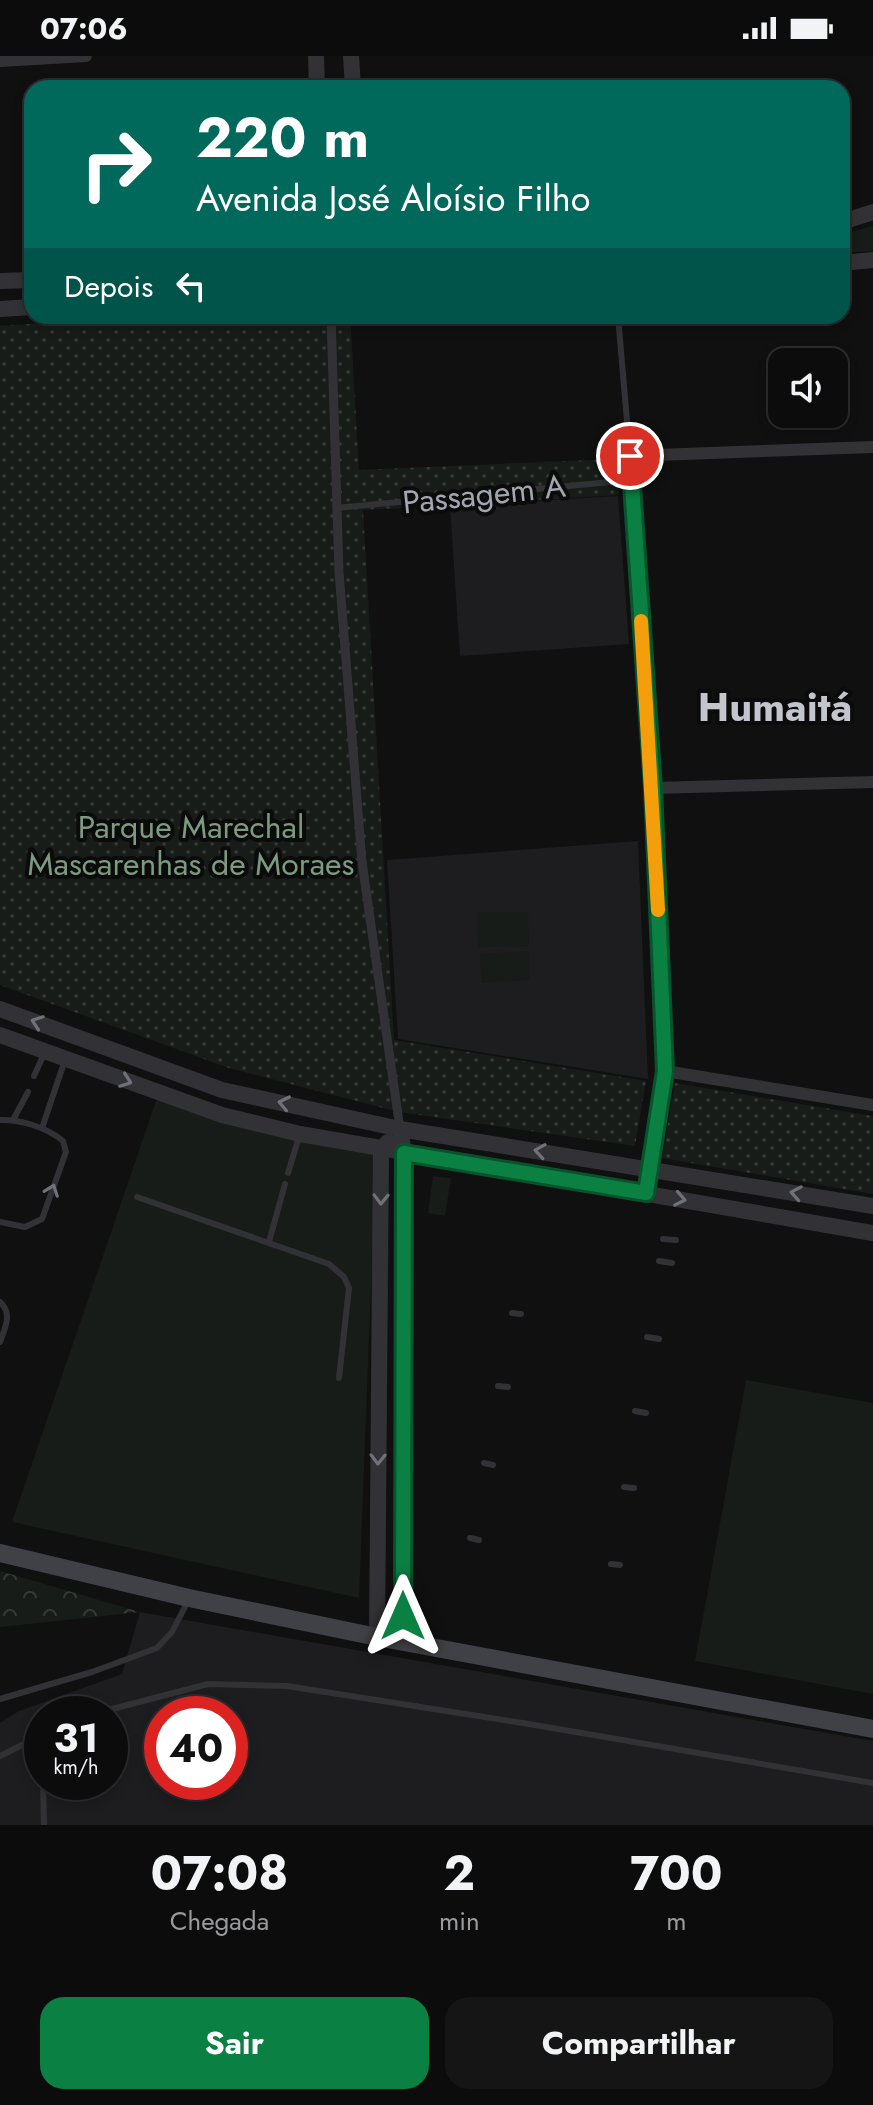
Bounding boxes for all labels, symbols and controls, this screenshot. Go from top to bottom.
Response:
text: 07:06 [40,7,128,50]
text: 220 m [196,97,369,178]
icon: right [64,112,168,216]
text: Avenida José Aloísio Filho [196,172,590,224]
icon: left [169,264,213,308]
text: Depois [64,265,153,308]
map controls [768,348,848,428]
button: sound [768,348,848,428]
pin [596,422,664,490]
icon: arrive [608,434,652,478]
street label: Passagem A [400,463,568,525]
district label: Humaitá [698,678,852,736]
park label: Parque Marechal Mascarenhas de Moraes [28,804,354,887]
one-way arrow [31,1016,45,1032]
one-way arrow [118,1071,132,1087]
one-way arrow [278,1095,291,1112]
one-way arrow [533,1143,546,1160]
one-way arrow [42,1184,59,1198]
one-way arrow [789,1186,803,1203]
one-way arrow [673,1190,687,1207]
one-way arrow [372,1193,389,1206]
one-way arrow [369,1453,387,1466]
position arrow [361,1574,445,1658]
speed limit sign: 40 [144,1696,248,1800]
text: 31 [53,1709,99,1767]
text: km/h [53,1753,99,1782]
text: 07:08 [150,1839,288,1908]
text: 2 [444,1839,475,1908]
text: 700 [630,1839,723,1908]
text: Chegada [170,1902,269,1940]
text: min [439,1902,480,1940]
text: m [666,1902,686,1940]
button: Sair [40,1997,429,2089]
button: Compartilhar [445,1997,833,2089]

